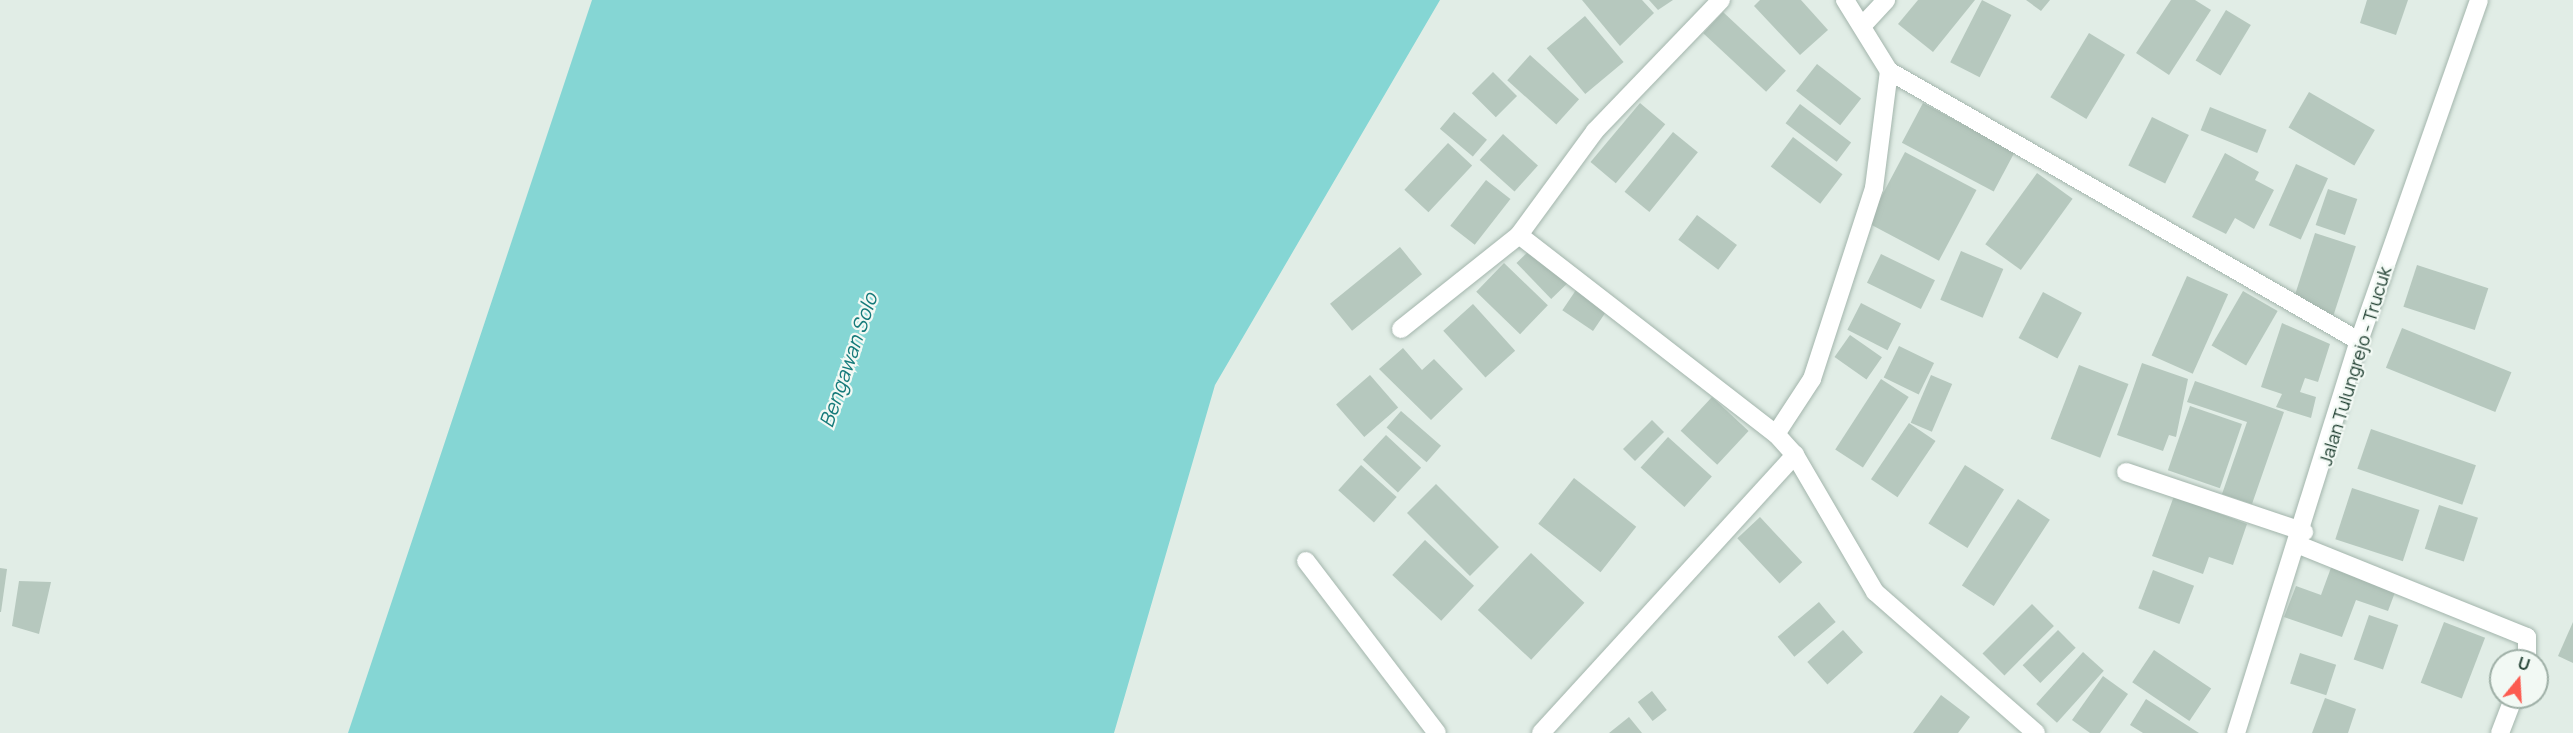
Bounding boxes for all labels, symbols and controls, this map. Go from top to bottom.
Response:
street label: Jalan Tulungrejo - Trucuk [2314,264,2396,468]
water label: Bengawan Solo [814,290,882,430]
north arrow [2489,649,2549,709]
text: U [2515,652,2533,676]

